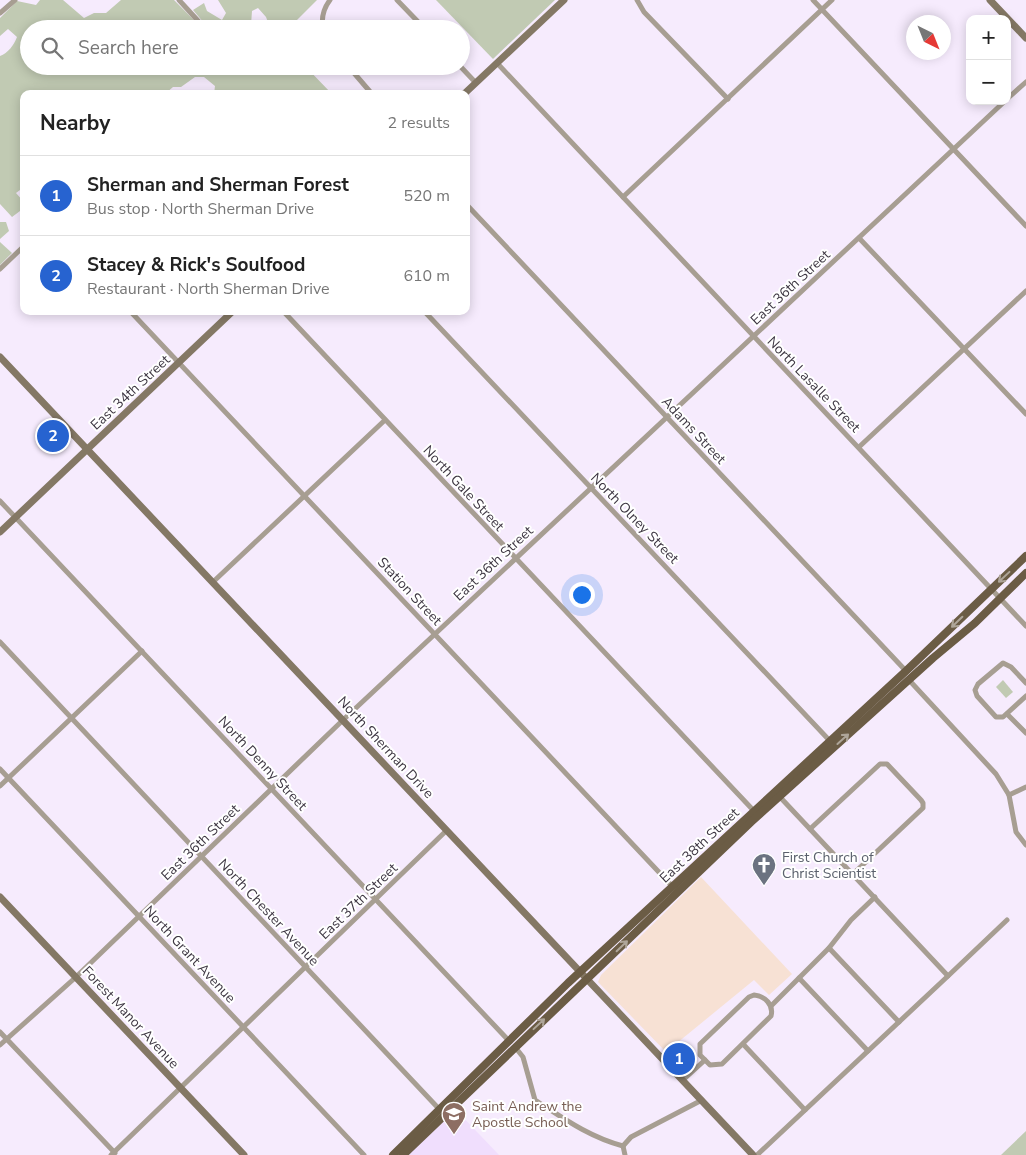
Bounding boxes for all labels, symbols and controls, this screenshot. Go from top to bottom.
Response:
north arrow [906,15,951,60]
map controls [966,15,1011,105]
button: + [966,15,1011,60]
search box [20,20,470,75]
icon: search [38,34,66,62]
text: Search here [78,35,179,61]
button: − [966,60,1011,105]
text: Nearby [40,109,110,137]
text: 2 results [388,112,450,134]
text: Sherman and Sherman Forest [87,172,349,198]
text: 1 [51,185,61,207]
text: 520 m [403,185,450,207]
text: Bus stop · North Sherman Drive [87,198,314,220]
street label: East 36th Street [747,246,834,329]
text: Stacey & Rick's Soulfood [87,252,305,278]
text: 2 [51,265,61,287]
text: 610 m [403,265,450,287]
text: Restaurant · North Sherman Drive [87,278,330,300]
street label: North Lasalle Street [763,332,865,437]
street label: East 34th Street [87,351,174,434]
street label: Adams Street [657,392,730,468]
pin: 2 [37,417,69,455]
street label: North Gale Street [419,441,508,535]
street label: North Olney Street [586,469,683,568]
street label: East 36th Street [450,522,537,605]
street label: Station Street [373,553,446,630]
one-way arrow [997,571,1010,583]
your location [569,582,595,608]
one-way arrow [950,616,963,628]
street label: North Sherman Drive [333,692,438,803]
street label: North Denny Street [214,712,311,815]
one-way arrow [836,733,849,745]
street label: East 36th Street [157,800,244,885]
street label: East 38th Street [656,804,743,887]
place label: First Church of Christ Scientist [782,848,876,883]
church icon: First Church of Christ Scientist [751,852,777,886]
street label: North Chester Avenue [214,855,323,970]
street label: East 37th Street [315,859,402,944]
street label: North Grant Avenue [140,902,240,1007]
one-way arrow [616,940,629,952]
street label: Forest Manor Avenue [78,962,183,1073]
one-way arrow [533,1019,546,1030]
pin: 1 [663,1040,695,1078]
place label: Saint Andrew the Apostle School [472,1097,582,1132]
school or university icon: Saint Andrew the Apostle School [441,1101,467,1135]

